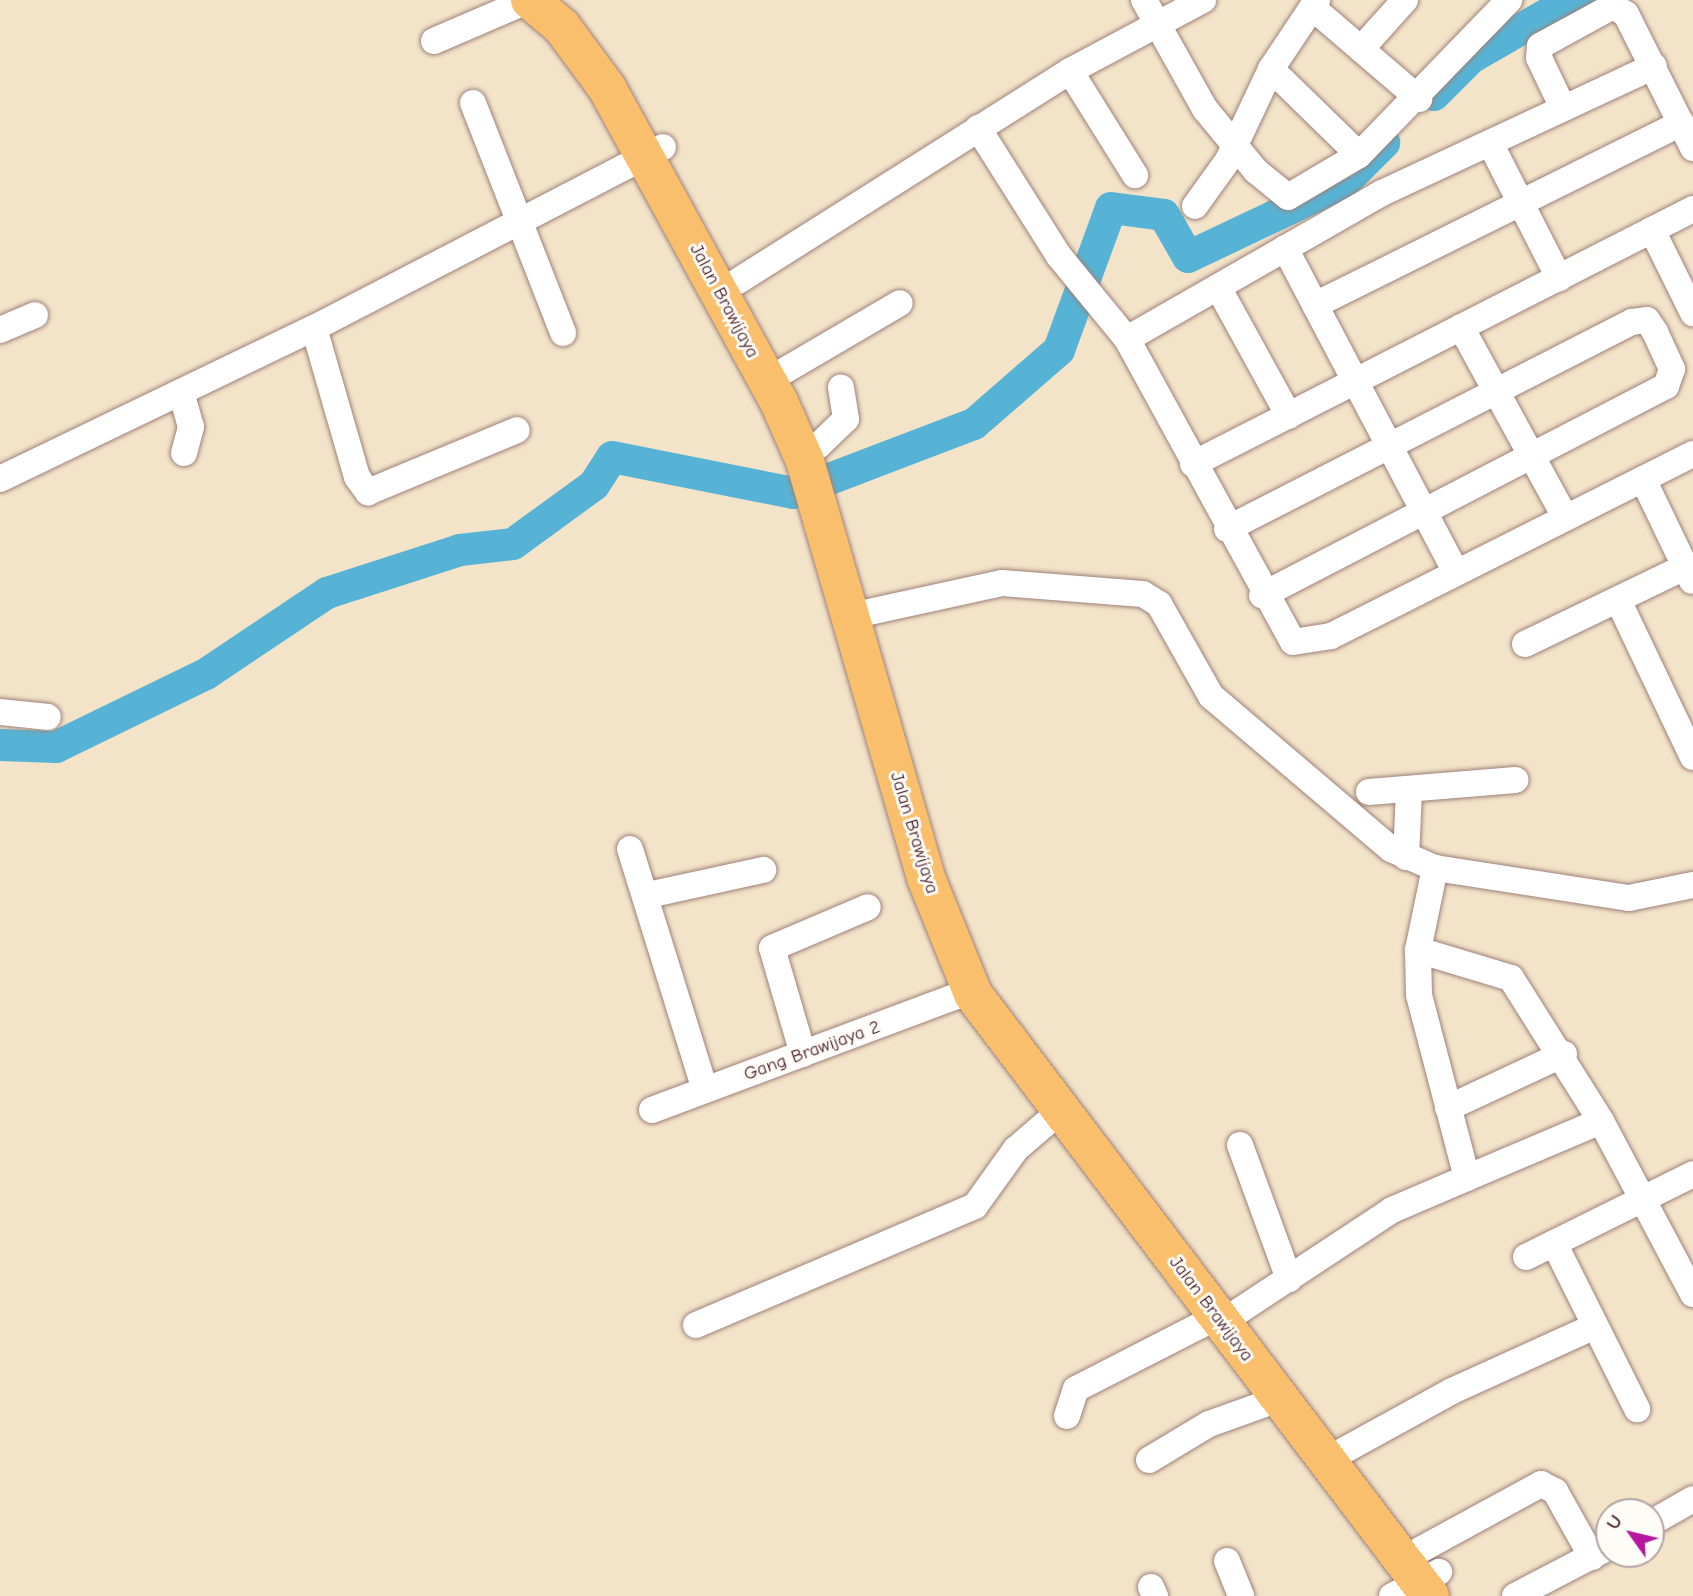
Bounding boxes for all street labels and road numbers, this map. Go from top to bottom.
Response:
street label: Jalan Brawijaya [684,240,764,362]
street label: Jalan Brawijaya [885,769,943,897]
street label: Gang Brawijaya 2 [741,1016,883,1086]
street label: Jalan Brawijaya [1164,1252,1258,1366]

